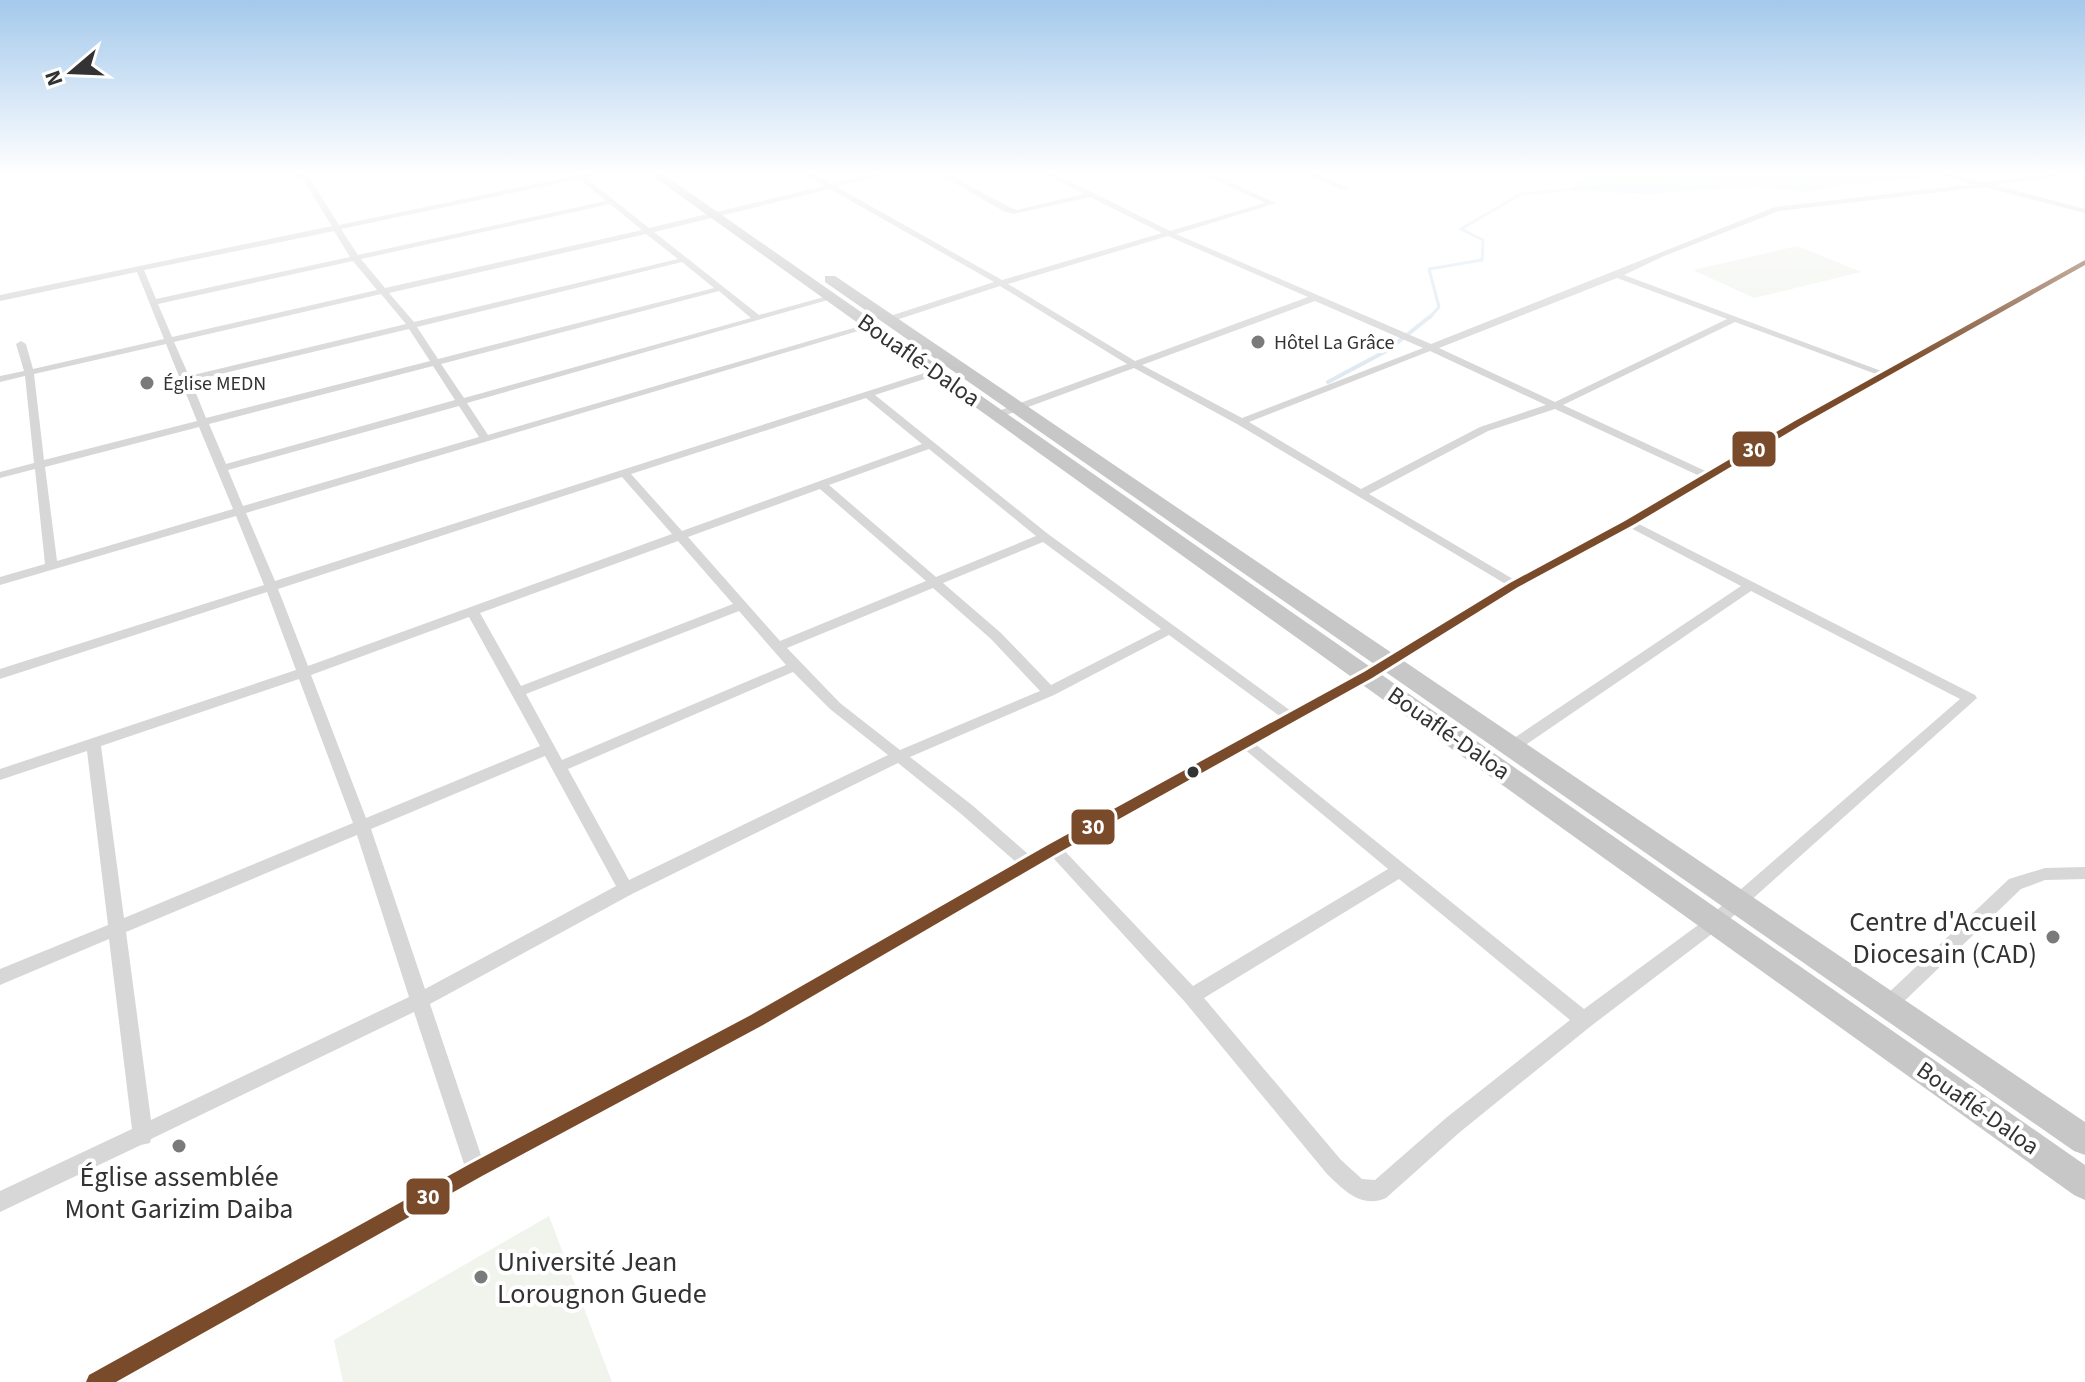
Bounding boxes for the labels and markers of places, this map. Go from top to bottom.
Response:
place label: Hôtel La Grâce [1274,329,1394,357]
marker: Hôtel La Grâce [1249,333,1267,351]
place label: Église MEDN [163,370,266,398]
marker: Église MEDN [138,374,156,392]
unlabelled marker [1185,764,1201,780]
place label: Centre d'Accueil Diocesain (CAD) [1849,902,2037,974]
marker: Centre d'Accueil Diocesain (CAD) [2044,928,2062,946]
marker: Église assemblée Mont Garizim Daiba [170,1137,188,1155]
place label: Église assemblée Mont Garizim Daiba [65,1157,293,1229]
place label: Université Jean Lorougnon Guede [497,1242,707,1314]
marker: Université Jean Lorougnon Guede [472,1268,490,1286]

